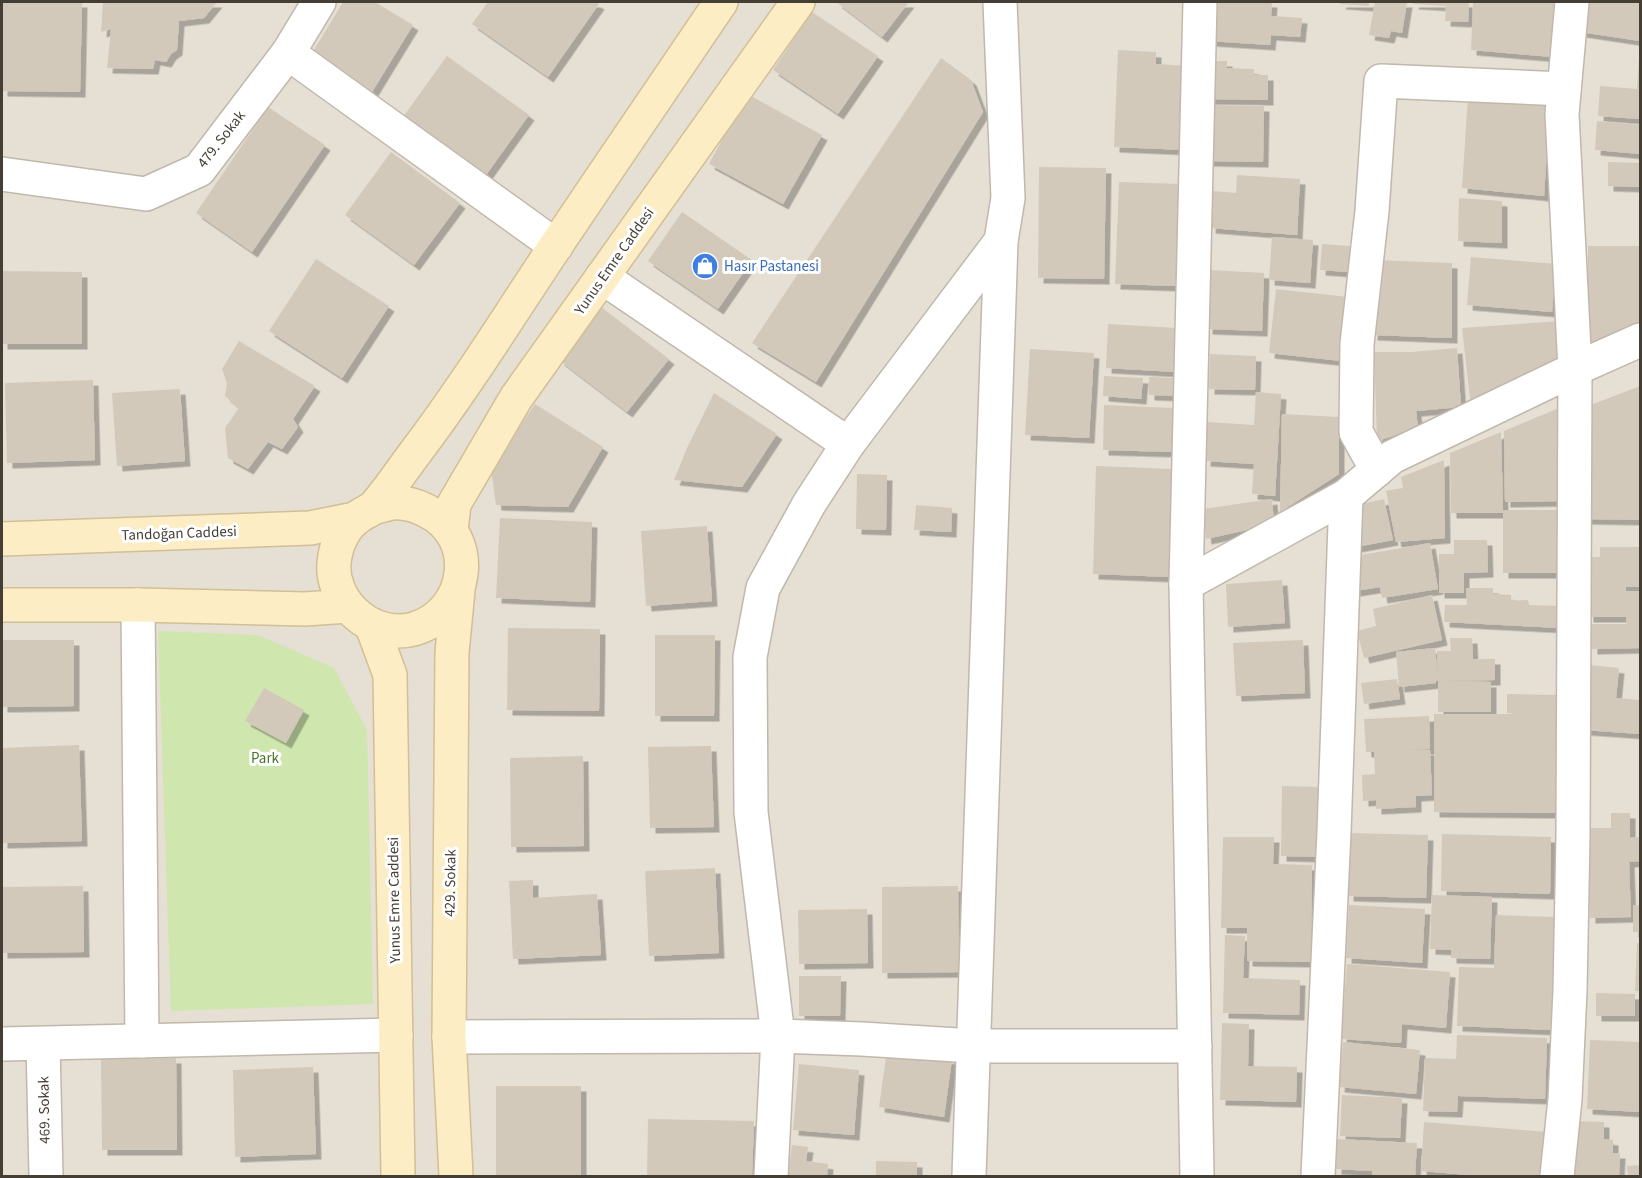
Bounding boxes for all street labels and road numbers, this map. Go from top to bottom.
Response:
street label: 479. Sokak [192,106,251,172]
street label: Yunus Emre Caddesi [569,203,659,320]
street label: Tandoğan Caddesi [121,521,237,546]
street label: Yunus Emre Caddesi [383,837,406,964]
street label: 429. Sokak [439,849,462,917]
street label: 469. Sokak [33,1075,56,1144]

